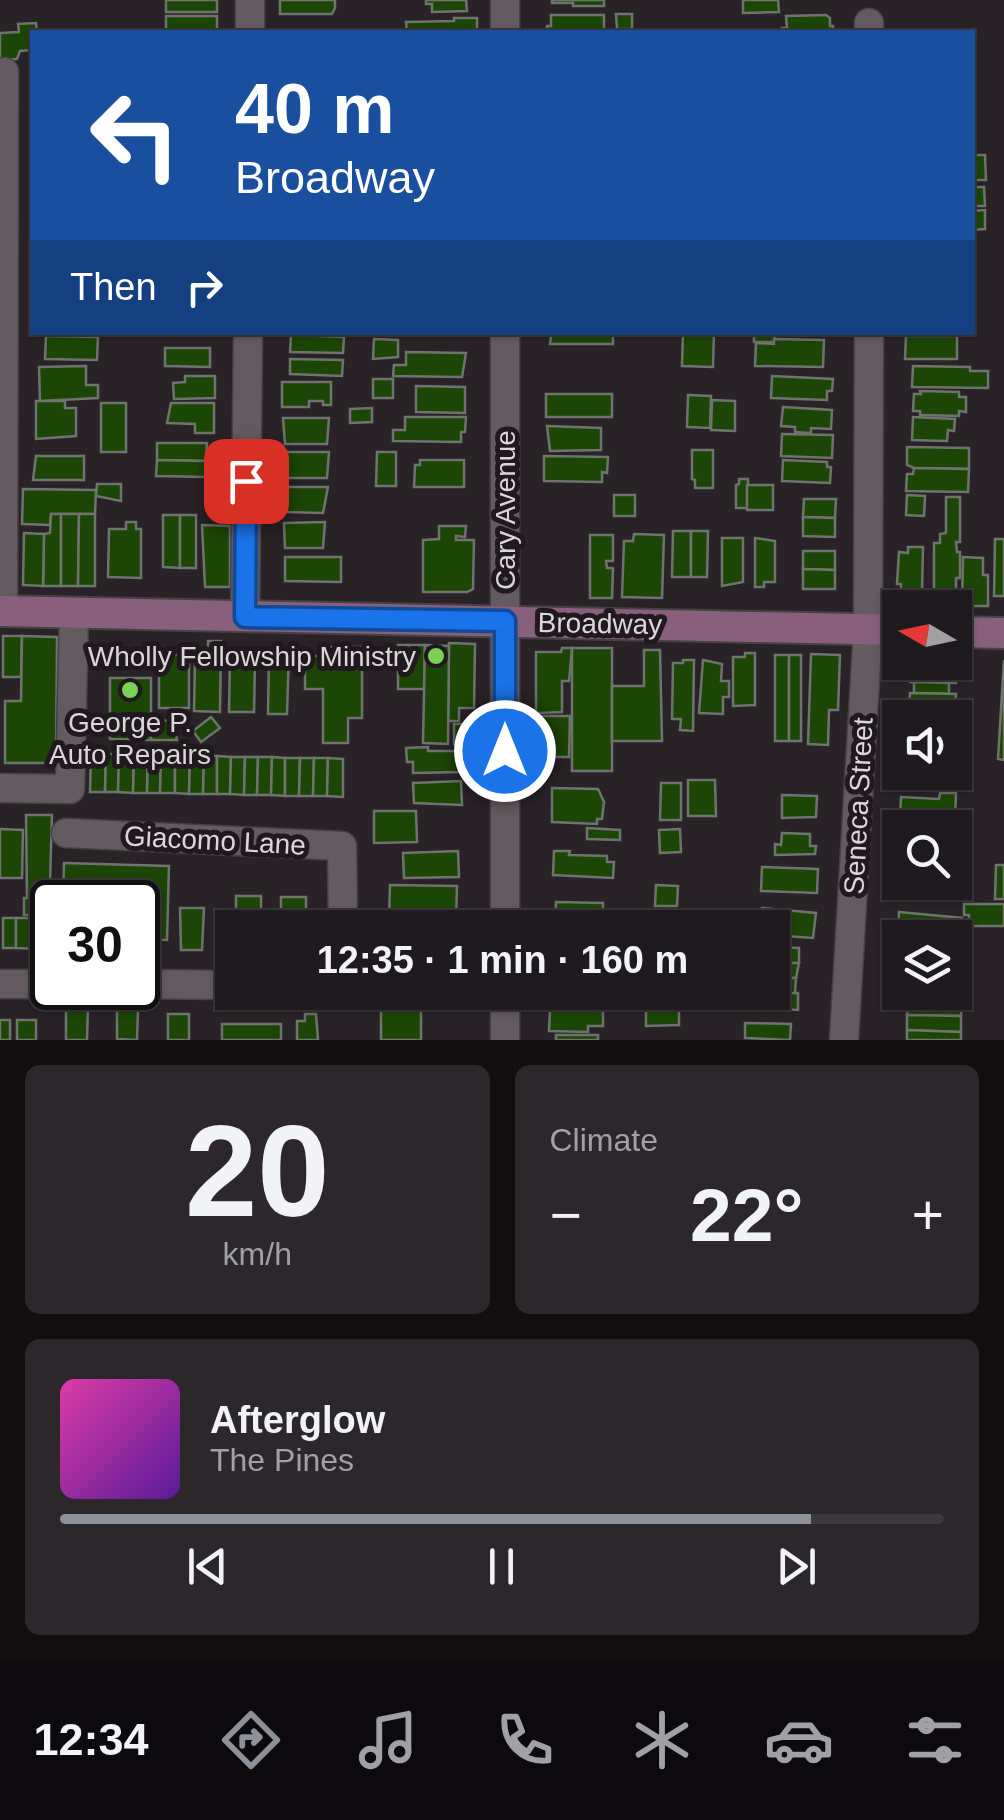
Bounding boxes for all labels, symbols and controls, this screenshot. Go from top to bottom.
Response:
icon: left [70,70,200,200]
text: 40 m [235,70,395,148]
text: Broadway [235,152,435,203]
icon: right [177,260,232,315]
text: Then [70,266,157,308]
street label: Cary Avenue [490,430,521,590]
pin [204,439,289,524]
icon: arrive [219,454,274,509]
north arrow [882,590,972,680]
map controls [882,590,972,1010]
street label: Broadway [537,607,663,640]
place label: Wholly Fellowship Ministry [88,641,416,672]
marker: Wholly Fellowship Ministry [425,645,447,667]
marker: George P. Auto Repairs [119,679,141,701]
position arrow [453,699,557,803]
button: sound [882,700,972,790]
place label: George P. Auto Repairs [49,707,211,770]
street label: Seneca Street [838,716,879,895]
button: search [882,810,972,900]
street label: Giacomo Lane [123,820,307,861]
speed limit sign: 30 [30,880,160,1010]
button: layers [882,920,972,1010]
text: 12:35 · 1 min · 160 m [317,939,688,981]
text: 20 [185,1098,330,1244]
text: Climate [550,1122,658,1158]
text: 22° [690,1173,803,1257]
text: − [550,1184,582,1246]
text: + [912,1184,944,1246]
text: km/h [223,1236,292,1272]
text: Afterglow [210,1399,385,1441]
text: The Pines [210,1442,354,1478]
icon: previous [180,1539,235,1594]
icon: pause [474,1539,529,1594]
icon: next [769,1539,824,1594]
icon: directions [216,1705,286,1775]
icon: music [353,1705,423,1775]
icon: phone [490,1705,560,1775]
icon: climate [627,1705,697,1775]
icon: car [764,1705,834,1775]
icon: filters [900,1705,970,1775]
text: 12:34 [33,1714,149,1765]

